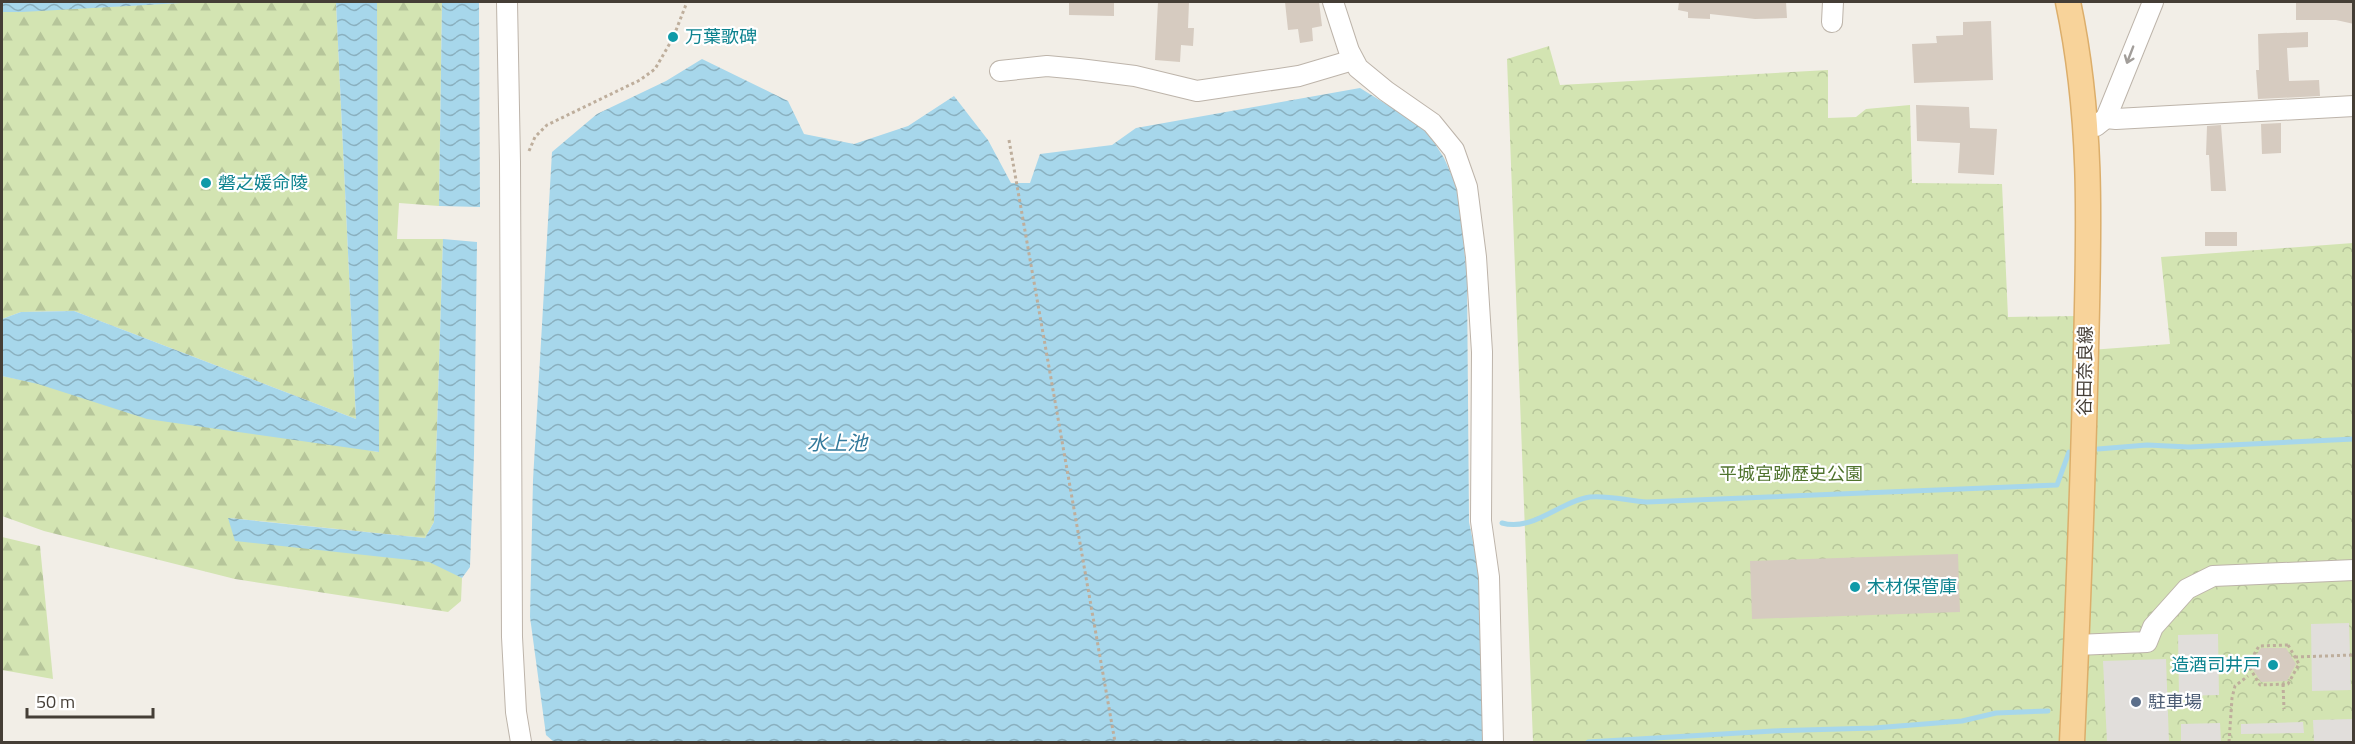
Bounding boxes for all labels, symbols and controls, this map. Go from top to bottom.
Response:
place label: 万葉歌碑 [685,23,757,50]
marker: 万葉歌碑 [666,30,680,44]
one-way arrow [2124,45,2135,64]
place label: 磐之媛命陵 [218,169,308,196]
marker: 磐之媛命陵 [199,176,213,190]
street label: 谷田奈良線 [2070,326,2099,416]
water label: 水上池 [807,427,869,458]
park label: 平城宮跡歴史公園 [1719,460,1863,487]
place label: 木材保管庫 [1867,573,1957,600]
marker: 木材保管庫 [1848,580,1862,594]
place label: 造酒司井戸 [2171,651,2261,678]
marker: 造酒司井戸 [2266,658,2280,672]
scale bar [27,681,153,719]
text: 50 m [36,688,75,715]
place label: 駐車場 [2148,688,2202,715]
marker: 駐車場 [2129,695,2143,709]

